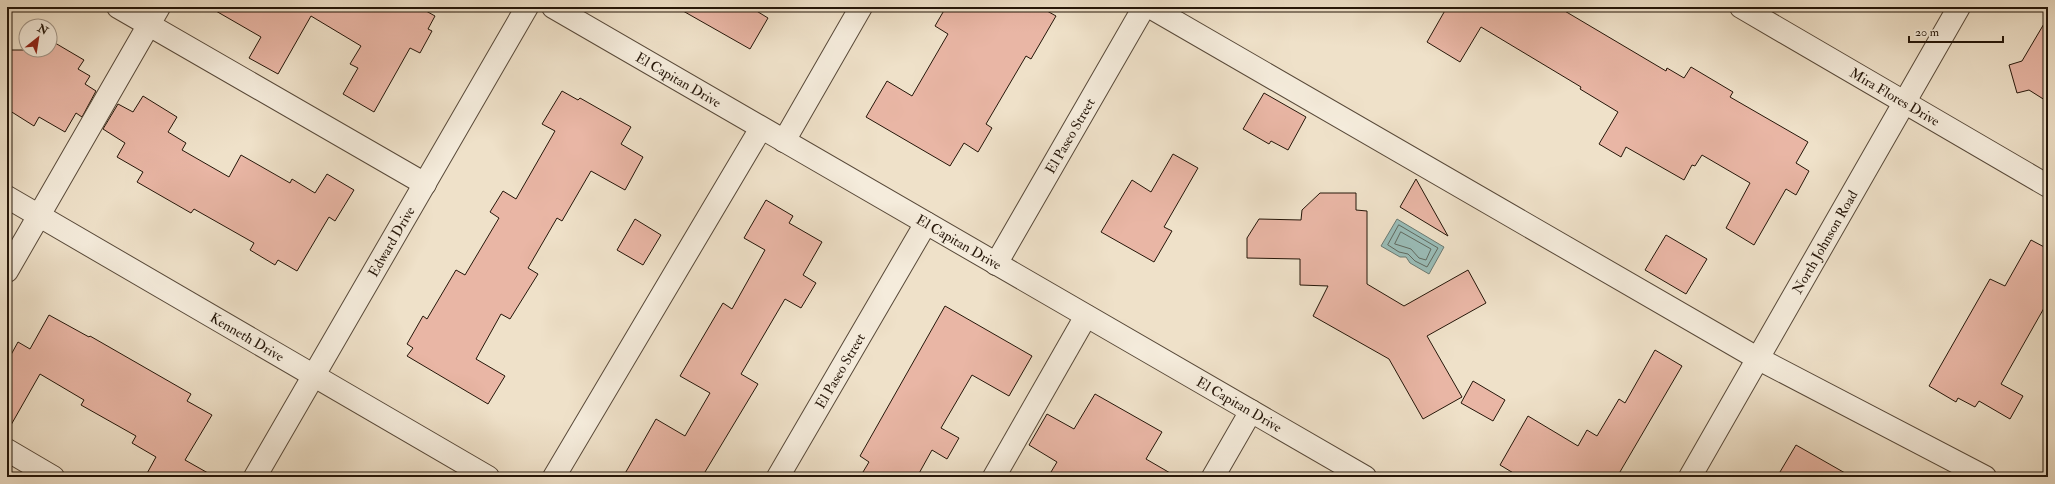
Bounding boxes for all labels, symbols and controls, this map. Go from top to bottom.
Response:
north arrow [18,18,58,58]
scale bar [1909,18,2003,44]
text: N [34,21,51,38]
text: 20 m [1915,25,1940,40]
street label: El Capitan Drive [633,49,724,112]
street label: Mira Flores Drive [1847,64,1943,130]
street label: El Paseo Street [1042,95,1099,177]
street label: North Johnson Road [1789,187,1861,297]
street label: Edward Drive [365,204,419,280]
street label: El Capitan Drive [913,211,1005,274]
street label: Kenneth Drive [207,309,287,366]
street label: El Paseo Street [812,330,869,412]
street label: El Capitan Drive [1193,373,1285,436]

